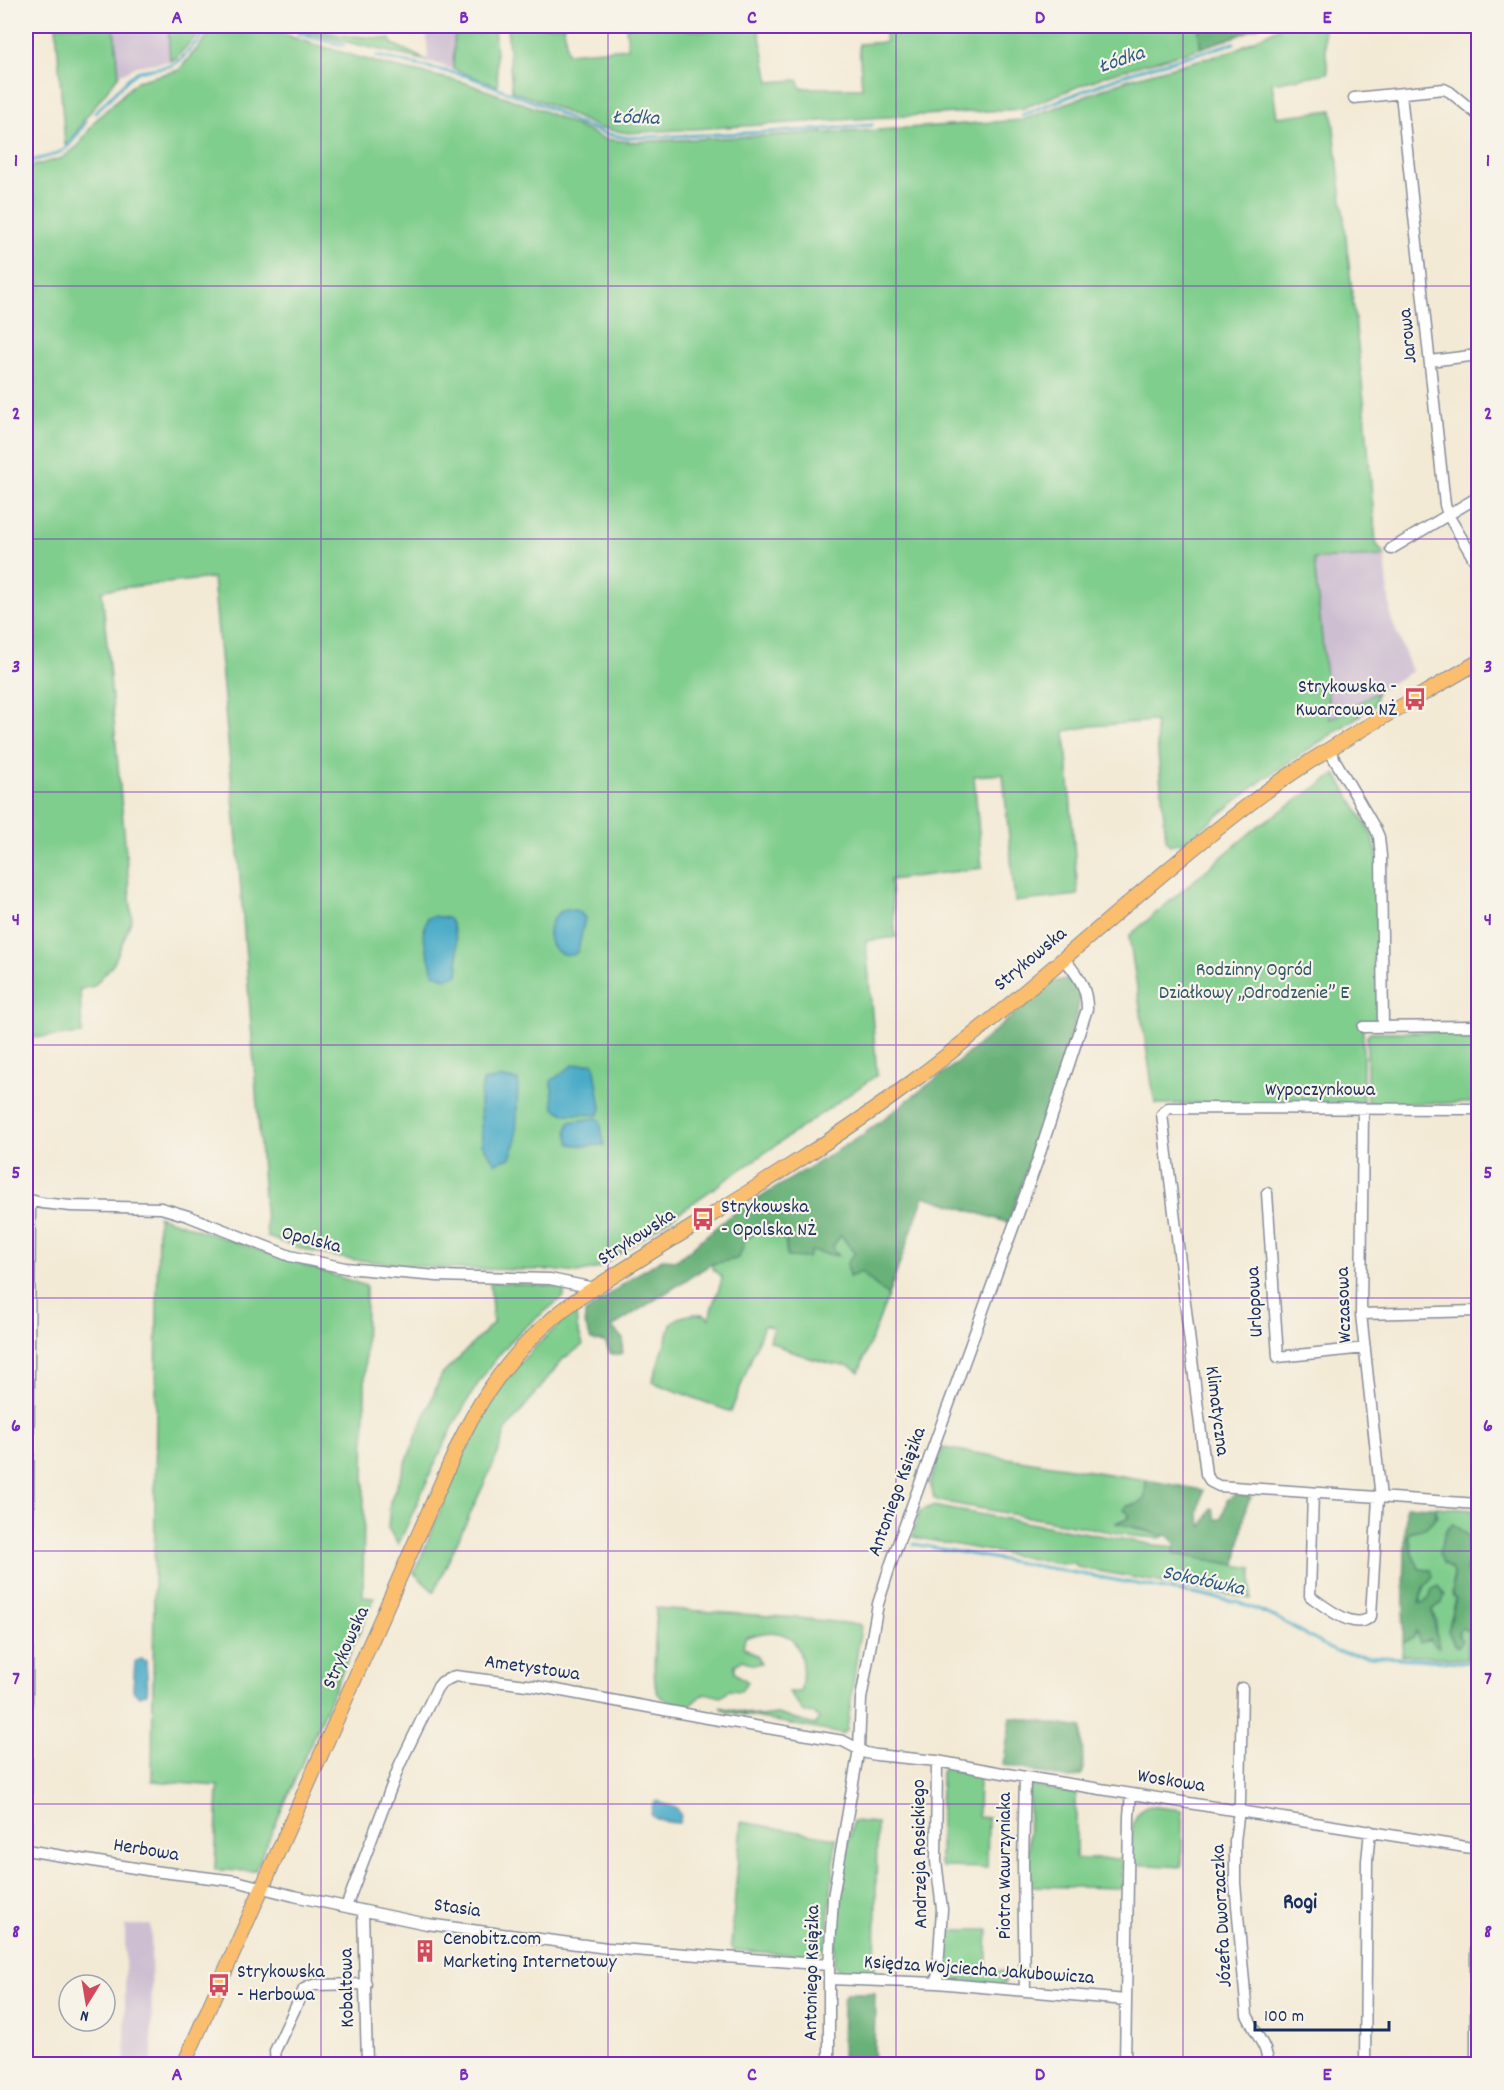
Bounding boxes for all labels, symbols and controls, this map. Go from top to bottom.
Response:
text: A [172,5,183,33]
text: B [459,5,469,33]
text: C [747,5,757,33]
text: D [1035,5,1046,33]
text: E [1322,5,1332,33]
water label: Łódka [1095,39,1150,83]
water label: Łódka [612,103,661,135]
text: 1 [14,148,18,176]
text: 1 [1486,148,1490,176]
street label: Jarowa [1392,306,1426,365]
text: 2 [12,401,20,429]
text: 2 [1484,401,1492,429]
text: 3 [12,654,20,682]
text: 3 [1484,654,1492,682]
place label: Strykowska - Kwarcowa NŻ [1295,674,1397,725]
bus stop icon: Strykowska - Kwarcowa NŻ [1402,686,1428,712]
text: 4 [12,907,20,935]
text: 4 [1484,907,1492,935]
street label: Strykowska [988,921,1074,999]
park label: Rodzinny Ogród Działkowy „Odrodzenie” E [1159,957,1349,1008]
street label: Wypoczynkowa [1265,1077,1376,1105]
text: 5 [11,1160,21,1188]
text: 5 [1483,1160,1493,1188]
place label: Strykowska - Opolska NŻ [721,1194,816,1245]
street label: Strykowska [593,1202,682,1274]
bus stop icon: Strykowska - Opolska NŻ [690,1206,716,1232]
street label: Opolska [278,1220,344,1262]
street label: Urlopowa [1240,1265,1272,1338]
street label: Wczasowa [1330,1266,1360,1344]
street label: Klimatyczna [1197,1364,1235,1458]
text: 6 [11,1413,21,1441]
text: 6 [1483,1413,1493,1441]
street label: Antoniego Książka [862,1423,935,1561]
water label: Sokołówka [1159,1559,1248,1606]
street label: Strykowska [316,1602,378,1694]
street label: Ametystowa [483,1648,582,1690]
text: 7 [12,1666,20,1694]
text: 7 [1484,1666,1492,1694]
street label: Woskowa [1135,1763,1207,1801]
street label: Andrzeja Rosickiego [906,1779,936,1929]
street label: Piotra Wawrzyniaka [992,1792,1020,1940]
street label: Herbowa [111,1832,182,1870]
street label: Józefa Dworzaczka [1205,1843,1241,1988]
district label: Rogi [1283,1888,1317,1919]
street label: Stasia [432,1892,483,1926]
street label: Antoniego Książka [798,1904,828,2041]
text: 8 [12,1919,20,1947]
text: 8 [1484,1919,1492,1947]
place label: Cenobitz.com Marketing Internetowy [443,1926,617,1977]
building icon: Cenobitz.com Marketing Internetowy [412,1938,438,1964]
street label: Kobaltowa [333,1947,363,2028]
street label: Księdza Wojciecha Jakubowicza [863,1949,1096,1993]
place label: Strykowska - Herbowa [237,1959,325,2010]
bus stop icon: Strykowska - Herbowa [206,1972,232,1998]
north arrow [57,1973,117,2033]
scale bar [1255,1994,1388,2032]
text: N [78,2003,91,2027]
text: 100 m [1264,2005,1304,2030]
text: A [172,2062,183,2090]
text: B [459,2062,469,2090]
text: C [747,2062,757,2090]
text: D [1035,2062,1046,2090]
text: E [1322,2062,1332,2090]

